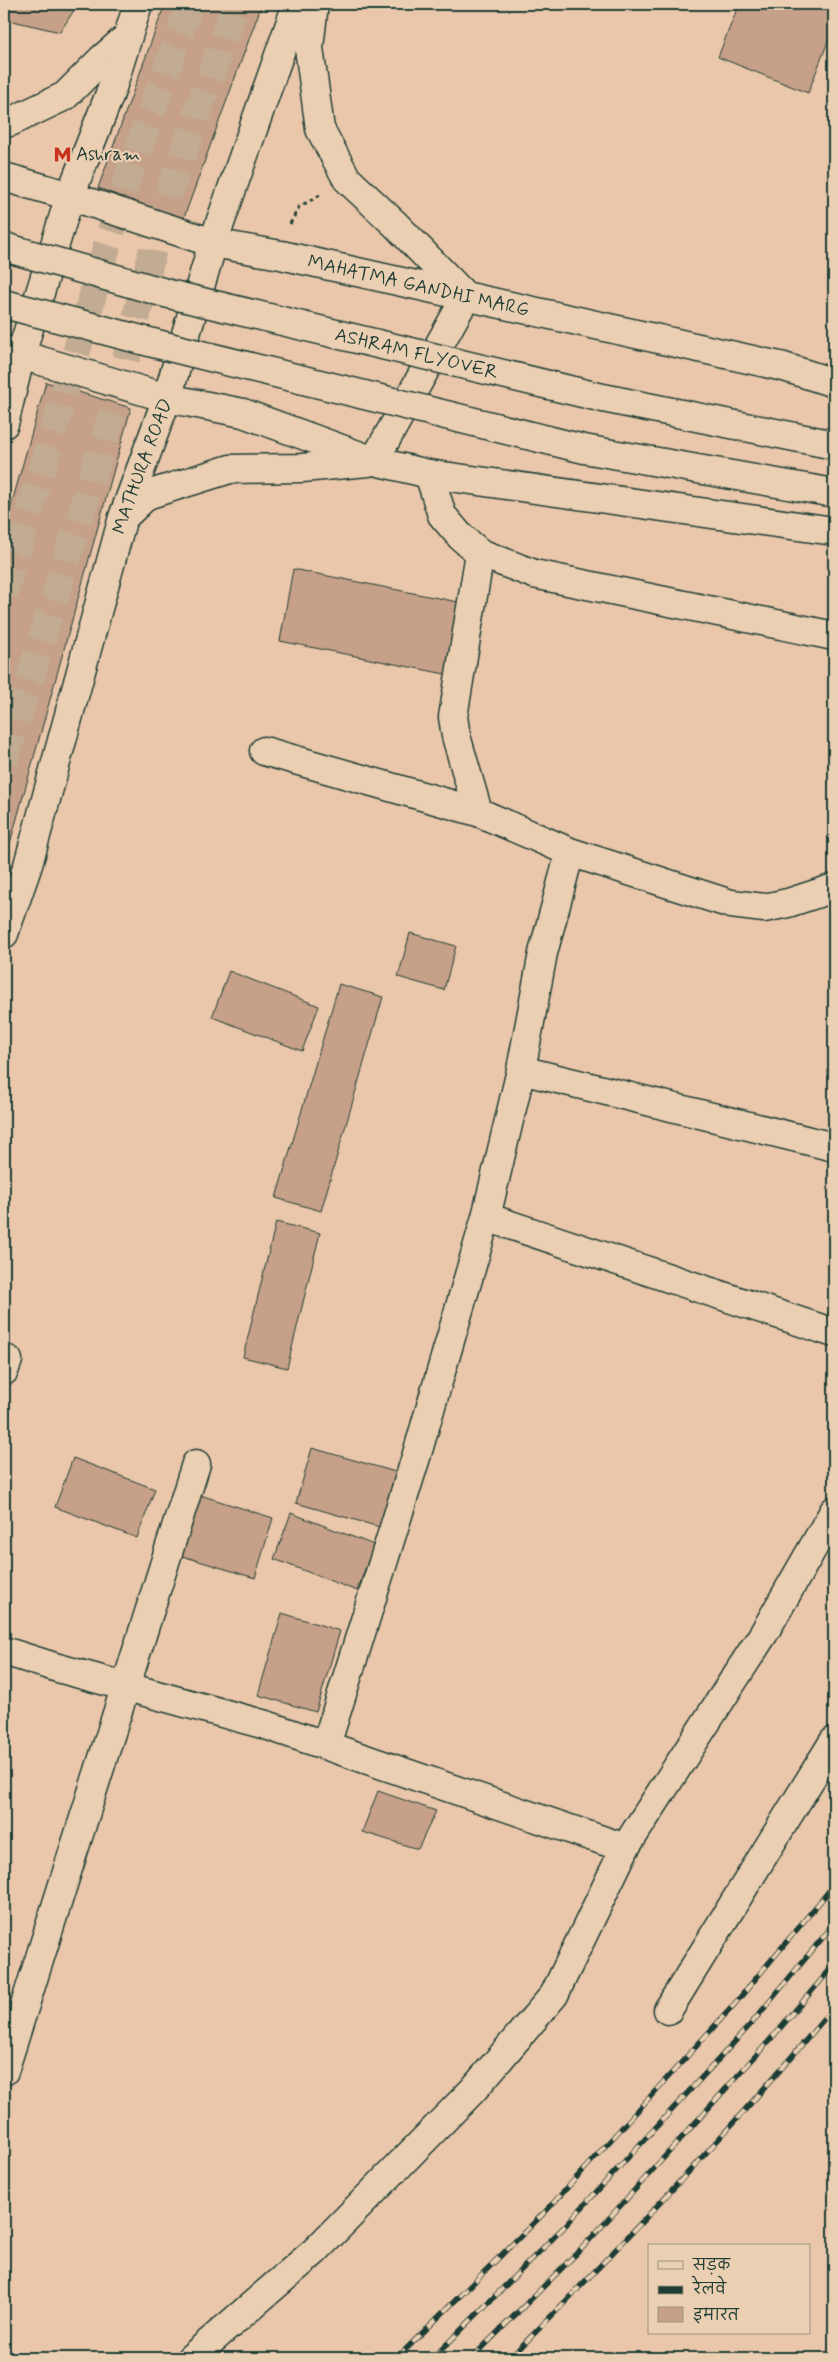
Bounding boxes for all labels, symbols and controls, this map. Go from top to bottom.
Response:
place label: Ashram [76,142,140,167]
metro station icon: Ashram [52,144,72,164]
street label: MAHATMA GANDHI MARG [305,249,532,322]
street label: ASHRAM FLYOVER [332,322,500,385]
street label: MATHURA ROAD [106,395,178,537]
legend [648,2244,810,2334]
text: सड़क [692,2256,731,2276]
text: रेलवे [691,2275,727,2300]
text: इमारत [693,2306,740,2326]

